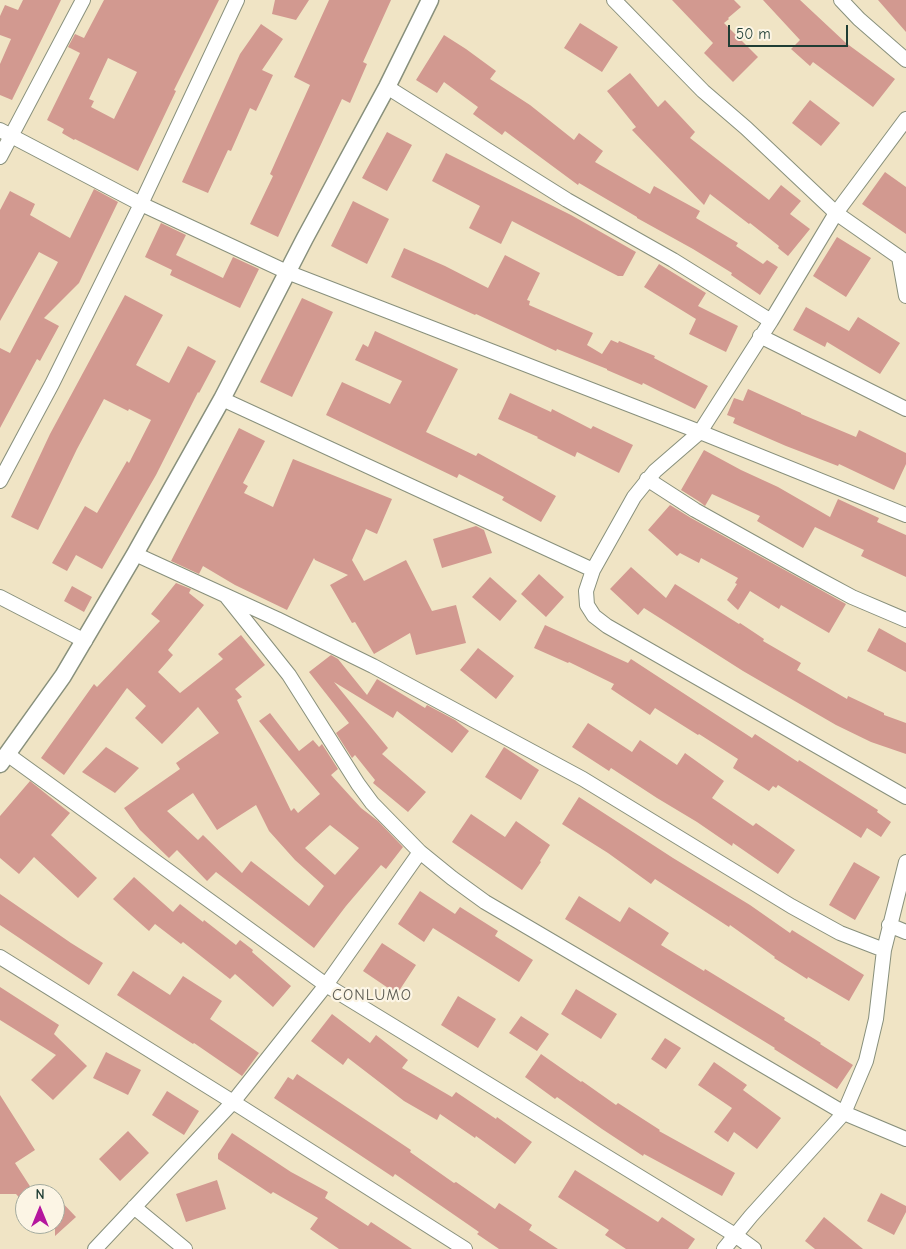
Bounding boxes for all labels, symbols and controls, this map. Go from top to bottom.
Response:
scale bar [731,15,851,47]
text: 50 m [736,25,771,43]
district label: CONLUMO [331,985,413,1005]
north arrow [15,1184,65,1234]
text: N [35,1186,45,1203]

